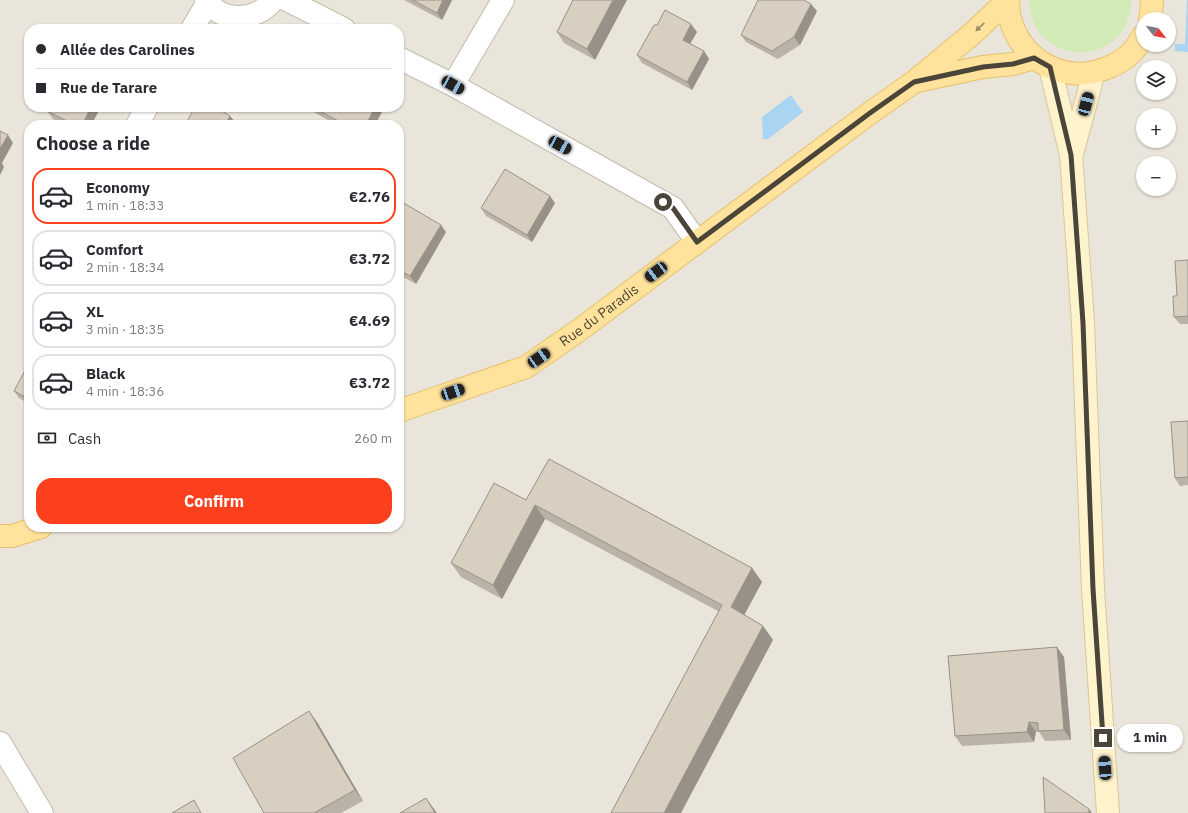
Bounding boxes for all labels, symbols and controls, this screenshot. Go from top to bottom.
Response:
north arrow [1136,12,1176,52]
map controls [1136,12,1176,196]
one-way arrow [975,22,985,32]
text: Allée des Carolines [60,40,195,59]
button: layers [1136,60,1176,100]
car [440,74,466,96]
text: Rue de Tarare [60,78,157,97]
car [1077,91,1095,117]
button: + [1136,108,1176,148]
text: Choose a ride [36,132,150,155]
car [547,134,573,156]
button: − [1136,156,1176,196]
icon: car [38,178,74,214]
text: Economy [86,178,150,197]
text: €2.76 [349,187,390,206]
route start [654,193,672,211]
text: 1 min · 18:33 [86,197,164,214]
icon: car [38,240,74,276]
text: Comfort [86,240,143,259]
text: €3.72 [349,249,390,268]
text: 2 min · 18:34 [86,259,164,276]
car [643,260,669,284]
street label: Rue du Paradis [556,280,642,350]
icon: car [38,302,74,338]
text: XL [86,302,104,321]
text: €4.69 [349,311,390,330]
text: 3 min · 18:35 [86,321,164,338]
car [526,346,552,370]
icon: car [38,364,74,400]
text: Black [86,364,126,383]
text: €3.72 [349,373,390,392]
car [440,382,466,402]
text: 4 min · 18:36 [86,383,164,400]
icon: cash [36,427,58,449]
text: Cash [68,429,101,448]
text: 260 m [354,430,392,447]
button: Confirm [36,478,392,524]
callout: 1 min [1117,724,1183,752]
route end [1094,729,1112,747]
text: 1 min [1133,729,1167,746]
car [1098,756,1112,780]

